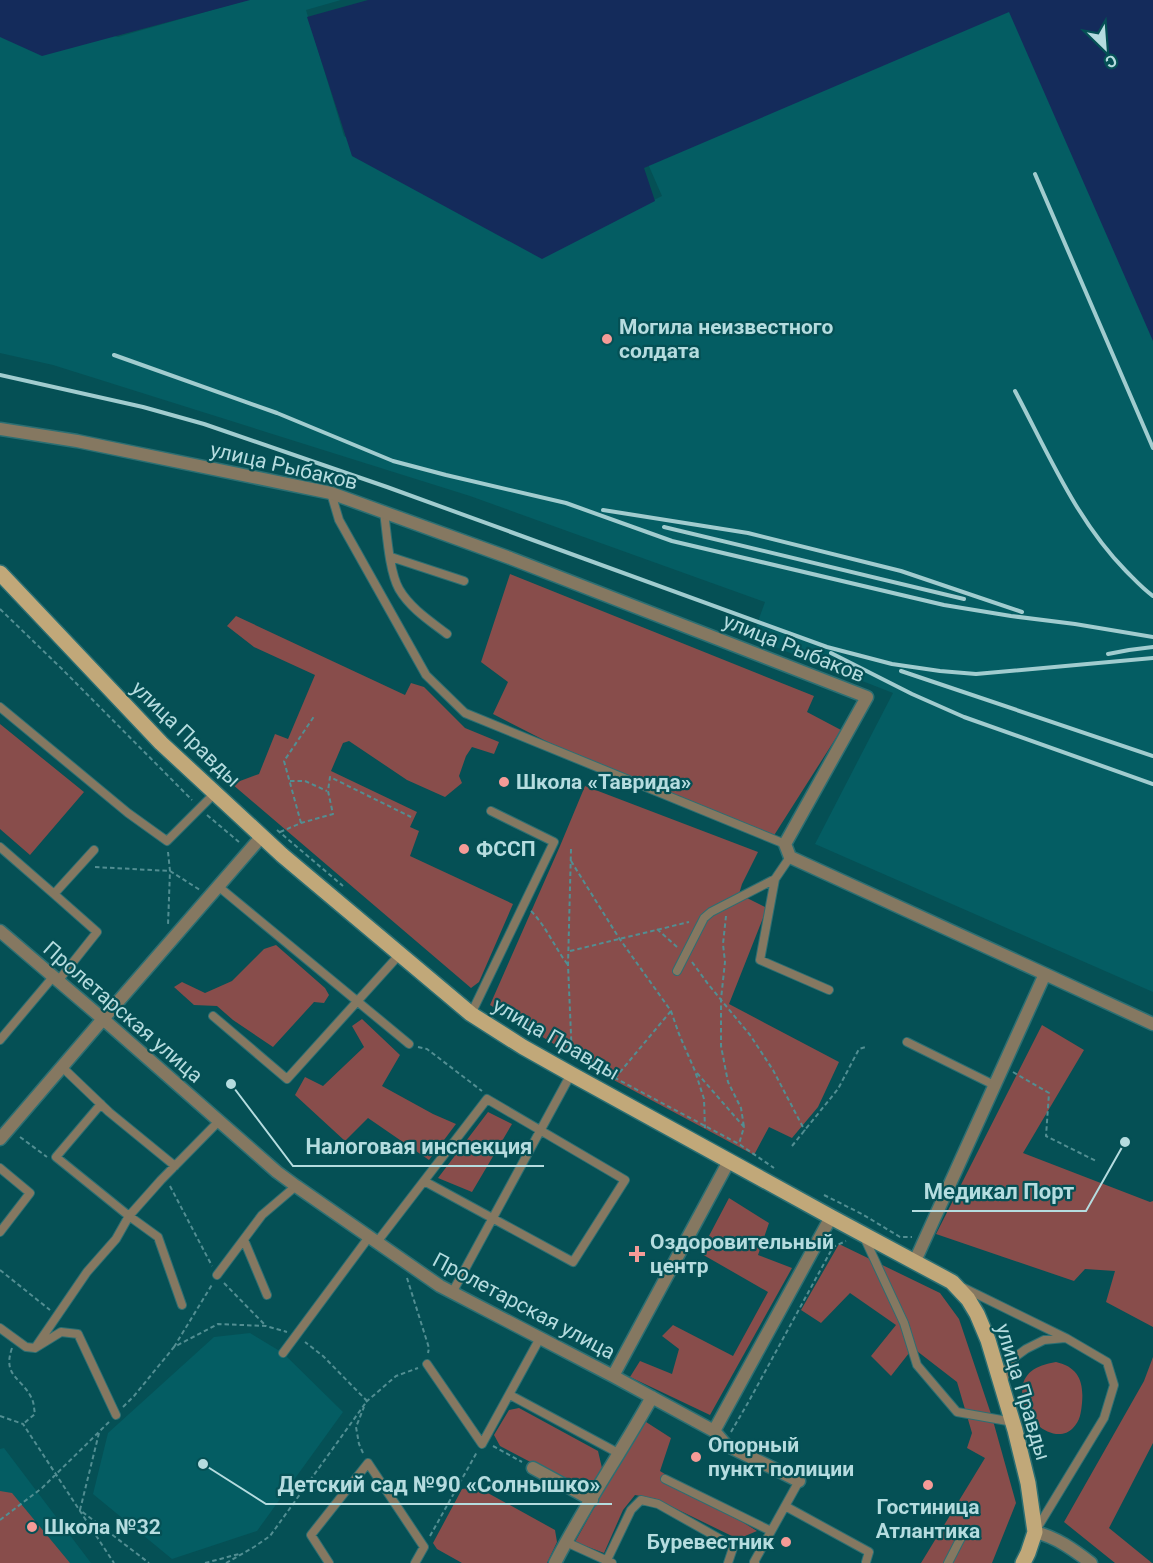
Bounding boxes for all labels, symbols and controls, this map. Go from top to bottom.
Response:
north arrow [1075,18,1135,78]
text: С [1102,50,1120,72]
place label: Могила неизвестного солдата [619,315,833,363]
marker: Могила неизвестного солдата [600,332,614,346]
street label: улица Рыбаков [208,437,360,495]
street label: улица Рыбаков [720,609,868,687]
street label: улица Правды [127,676,245,792]
place label: Школа «Таврида» [516,770,691,794]
marker: Школа «Таврида» [497,775,511,789]
place label: ФССП [476,837,535,861]
marker: ФССП [457,842,471,856]
street label: Пролетарская улица [39,936,207,1088]
street label: улица Правды [488,993,624,1085]
callout: Налоговая инспекция [293,1126,544,1166]
text: Налоговая инспекция [306,1134,532,1159]
callout: Медикал Порт [912,1171,1086,1211]
text: Медикал Порт [924,1179,1074,1204]
place label: Оздоровительный центр [650,1230,834,1278]
marker: Оздоровительный центр [628,1245,646,1263]
street label: Пролетарская улица [429,1248,619,1364]
street label: улица Правды [991,1321,1055,1463]
place label: Опорный пункт полиции [708,1433,854,1481]
marker: Опорный пункт полиции [689,1450,703,1464]
callout: Детский сад №90 «Солнышко» [266,1464,612,1504]
text: Детский сад №90 «Солнышко» [278,1472,600,1497]
marker: Гостиница Атлантика [921,1478,935,1492]
place label: Гостиница Атлантика [876,1495,980,1543]
place label: Школа №32 [44,1515,161,1539]
marker: Школа №32 [25,1520,39,1534]
place label: Буревестник [647,1530,774,1554]
marker: Буревестник [779,1535,793,1549]

